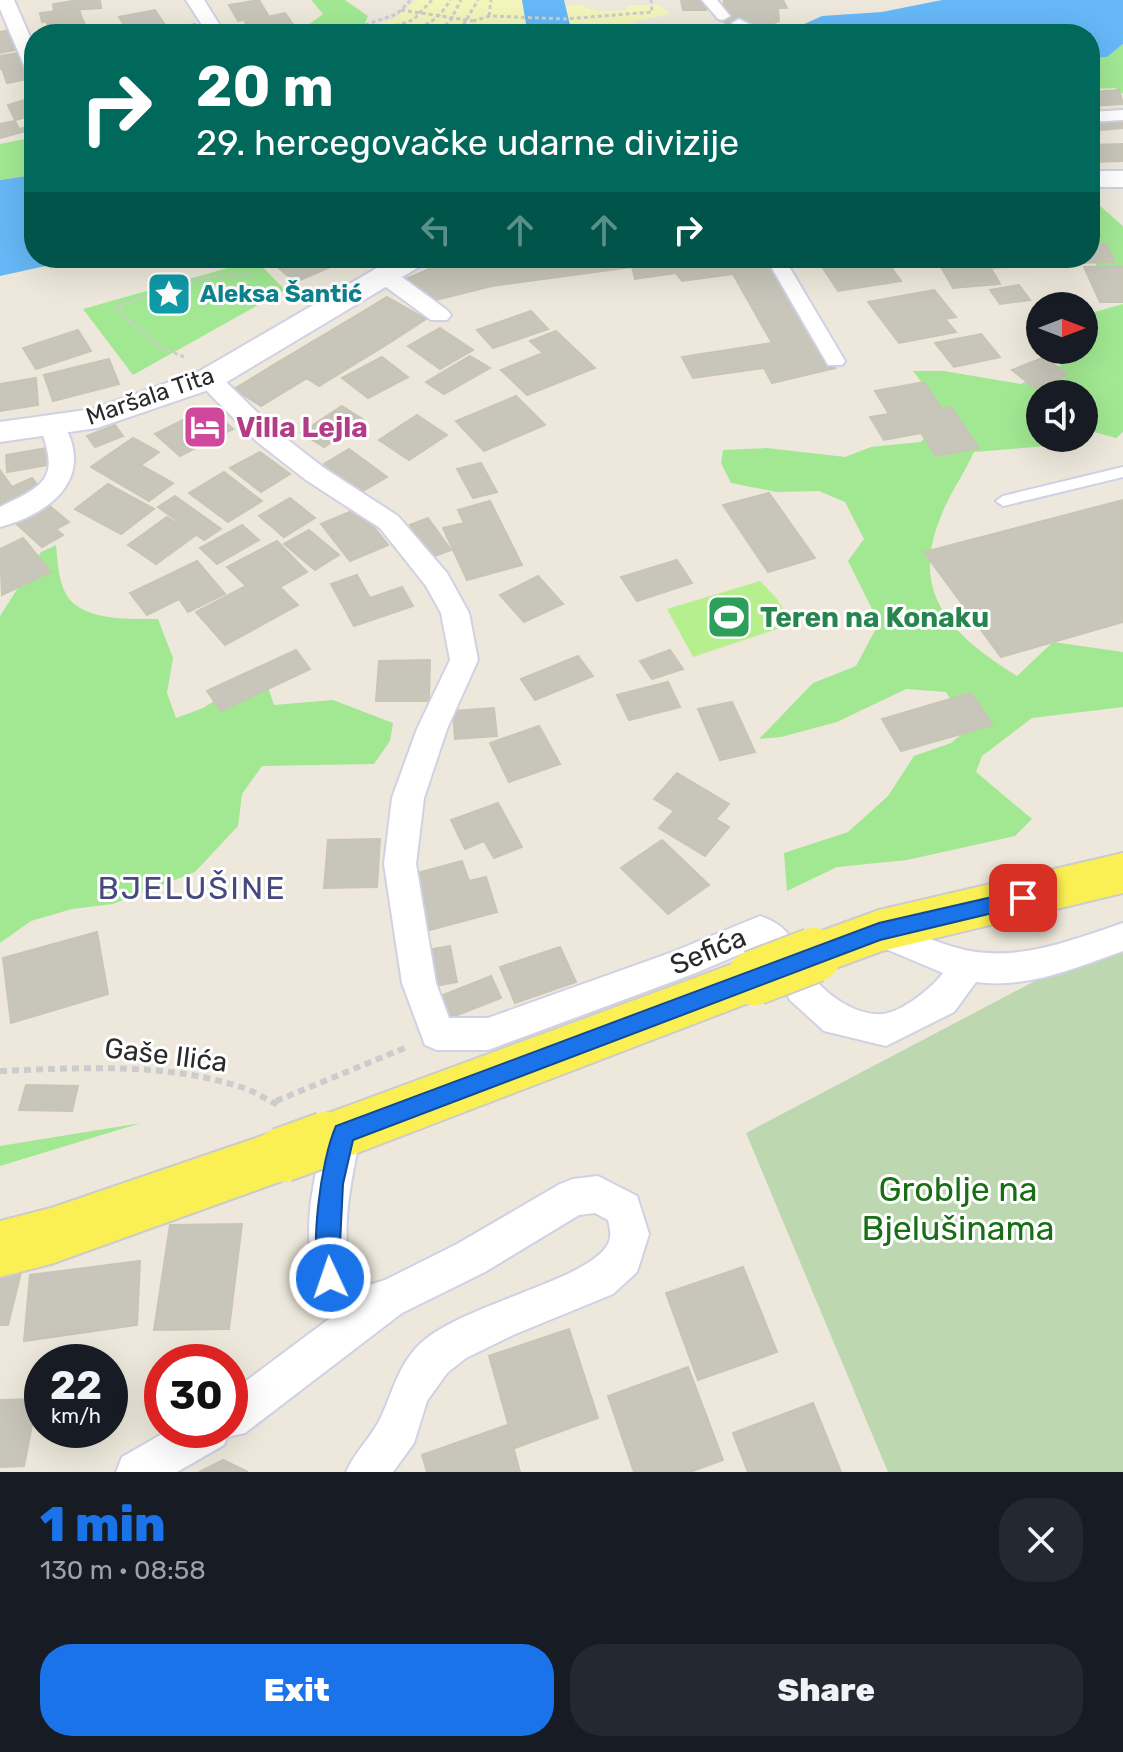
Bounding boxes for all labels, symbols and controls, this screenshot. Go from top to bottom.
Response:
text: 20 m [196,54,334,120]
icon: right [64,56,168,160]
text: 29. hercegovačke udarne divizije [196,121,739,164]
icon: left [414,208,458,252]
icon: ahead [498,208,542,252]
icon: ahead [582,208,626,252]
icon: right [666,208,710,252]
place icon: Aleksa Šantić [145,270,193,318]
place label: Aleksa Šantić [200,279,362,308]
north arrow [1026,292,1098,364]
map controls [1026,292,1098,452]
street label: Maršala Tita [82,361,218,431]
button: sound [1026,380,1098,452]
hotel icon: Villa Lejla [181,403,229,451]
place label: Villa Lejla [236,411,368,444]
sports icon: Teren na Konaku [705,593,753,641]
place label: Teren na Konaku [760,601,989,634]
pin [989,864,1057,932]
district label: BJELUŠINE [97,869,287,907]
icon: arrive [1001,876,1045,920]
street label: Sefića [665,920,751,982]
street label: Gaše Ilića [103,1031,229,1079]
park label: Groblje na Bjelušinama [861,1169,1055,1249]
position arrow [288,1236,372,1320]
speed limit sign: 30 [144,1344,248,1448]
text: 22 [50,1362,102,1409]
text: km/h [51,1404,101,1428]
text: 1 min [40,1496,166,1553]
button: close [999,1498,1083,1582]
text: 130 m · 08:58 [40,1555,206,1586]
button: Exit [40,1644,554,1736]
button: Share [570,1644,1083,1736]

